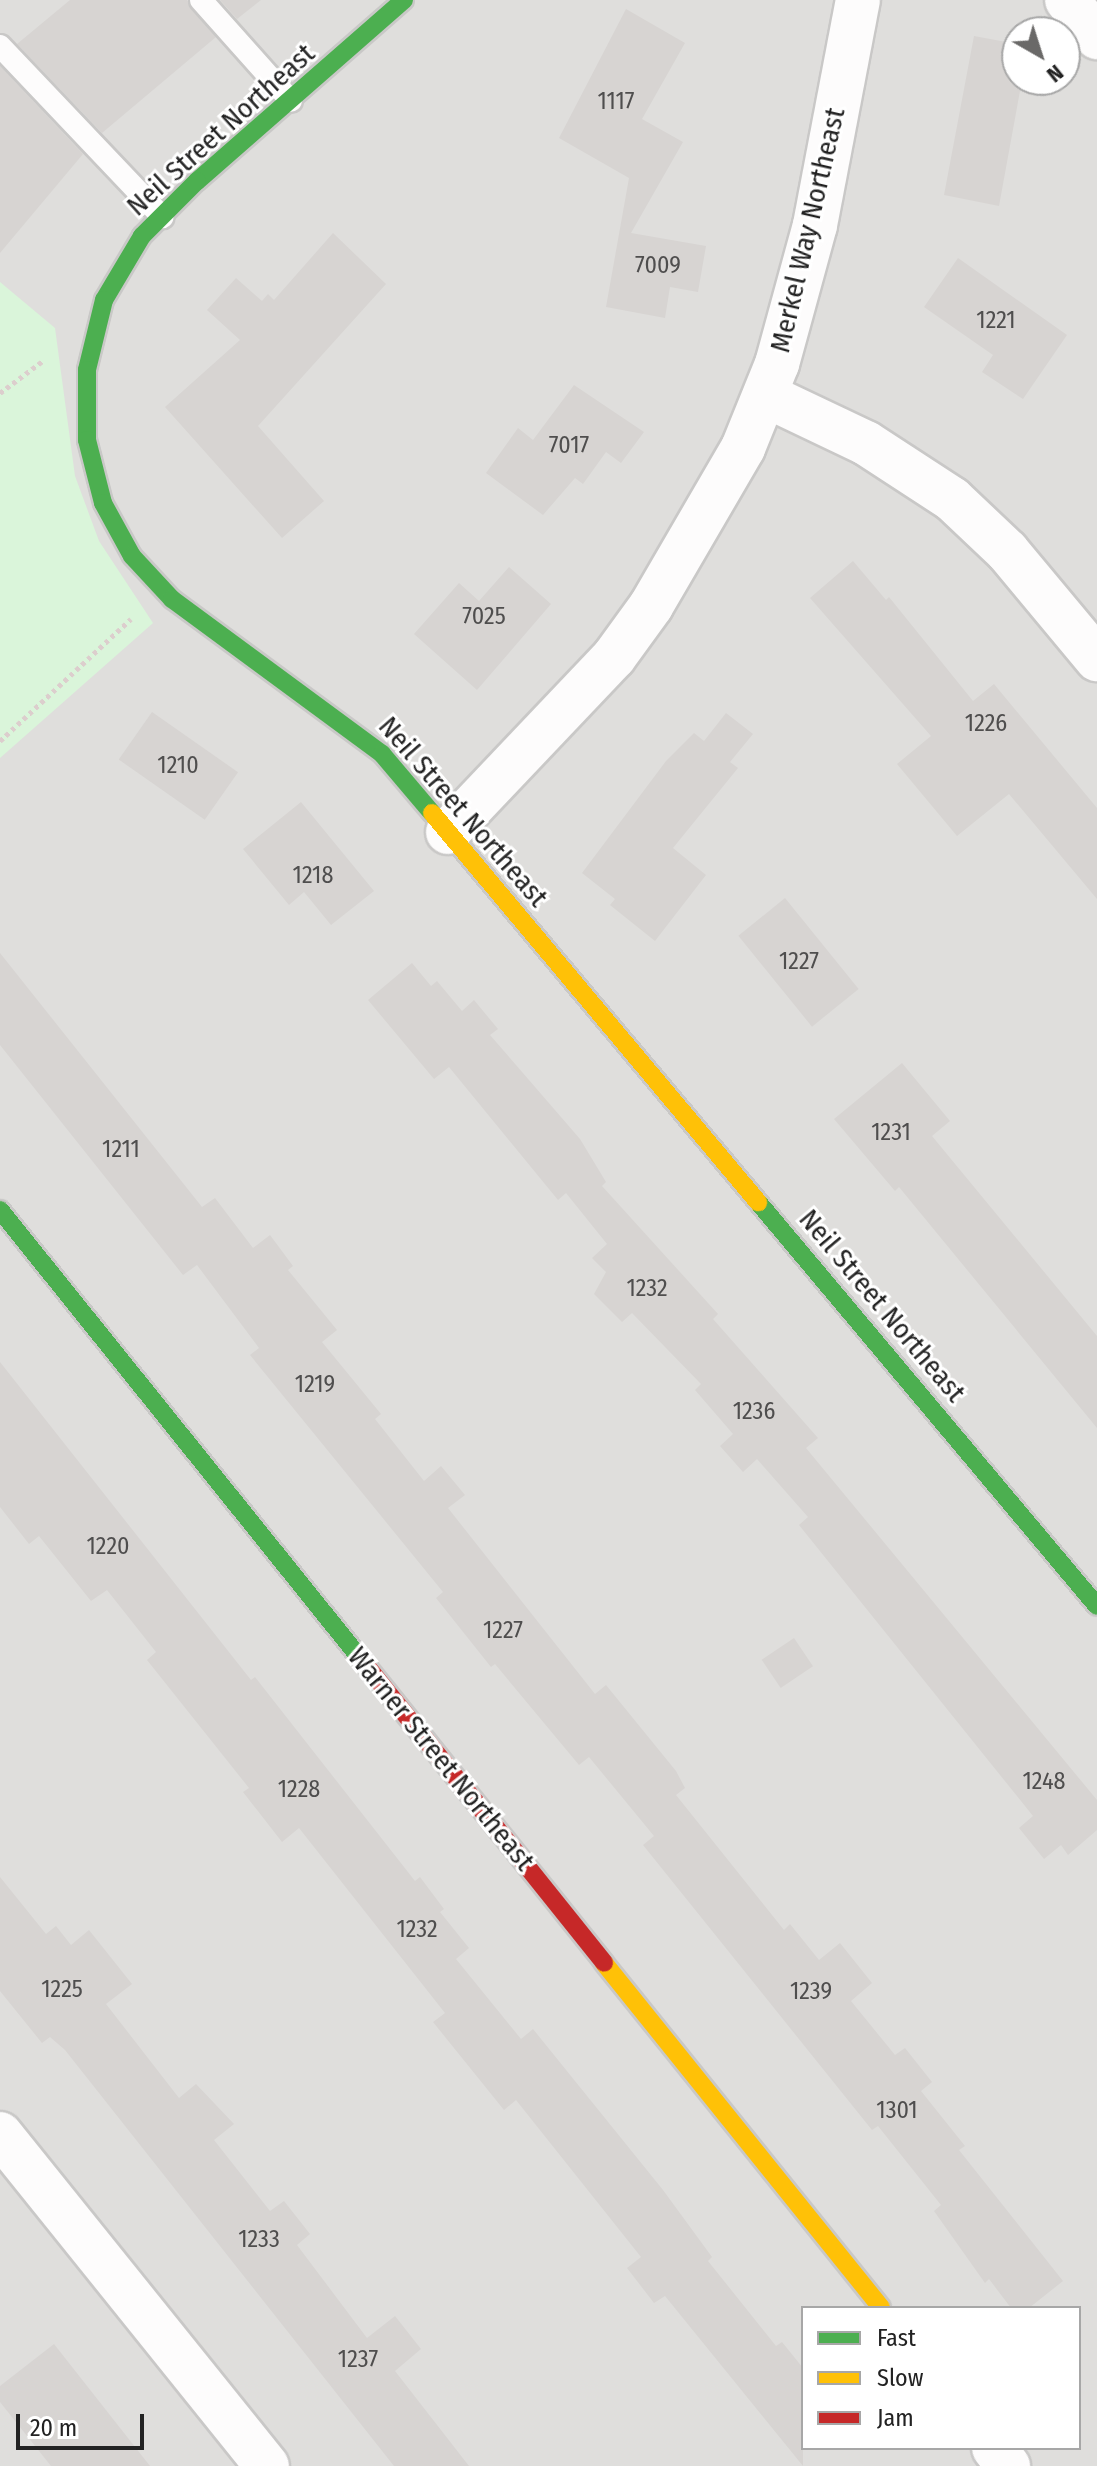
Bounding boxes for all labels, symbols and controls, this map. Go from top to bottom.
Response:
north arrow [1001,16,1081,96]
street label: Neil Street Northeast [120,37,322,223]
text: N [1042,59,1069,88]
house number: 1117 [597,88,635,116]
street label: Merkel Way Northeast [763,104,853,356]
house number: 7009 [635,252,681,280]
house number: 1221 [976,307,1016,335]
house number: 7017 [549,432,589,460]
house number: 7025 [462,603,506,631]
street label: Neil Street Northeast [371,710,555,914]
house number: 1226 [965,710,1007,738]
house number: 1210 [157,752,199,780]
house number: 1218 [293,862,333,890]
house number: 1227 [779,948,819,976]
house number: 1231 [871,1119,911,1147]
house number: 1211 [102,1136,140,1164]
street label: Neil Street Northeast [792,1203,972,1409]
house number: 1232 [626,1275,668,1303]
house number: 1219 [295,1371,335,1399]
house number: 1236 [733,1398,775,1426]
house number: 1220 [86,1533,130,1561]
house number: 1227 [483,1617,523,1645]
street label: Warner Street Northeast [341,1641,541,1877]
house number: 1248 [1022,1768,1066,1796]
house number: 1228 [278,1776,320,1804]
house number: 1232 [396,1916,438,1944]
house number: 1225 [41,1976,83,2004]
house number: 1239 [790,1978,832,2006]
house number: 1301 [876,2097,918,2125]
house number: 1233 [238,2226,280,2254]
legend [801,2306,1081,2450]
text: Fast [877,2324,916,2352]
house number: 1237 [338,2346,378,2374]
text: Slow [877,2364,923,2392]
scale bar [20,2398,148,2448]
text: Jam [877,2404,914,2432]
text: 20 m [30,2414,77,2442]

